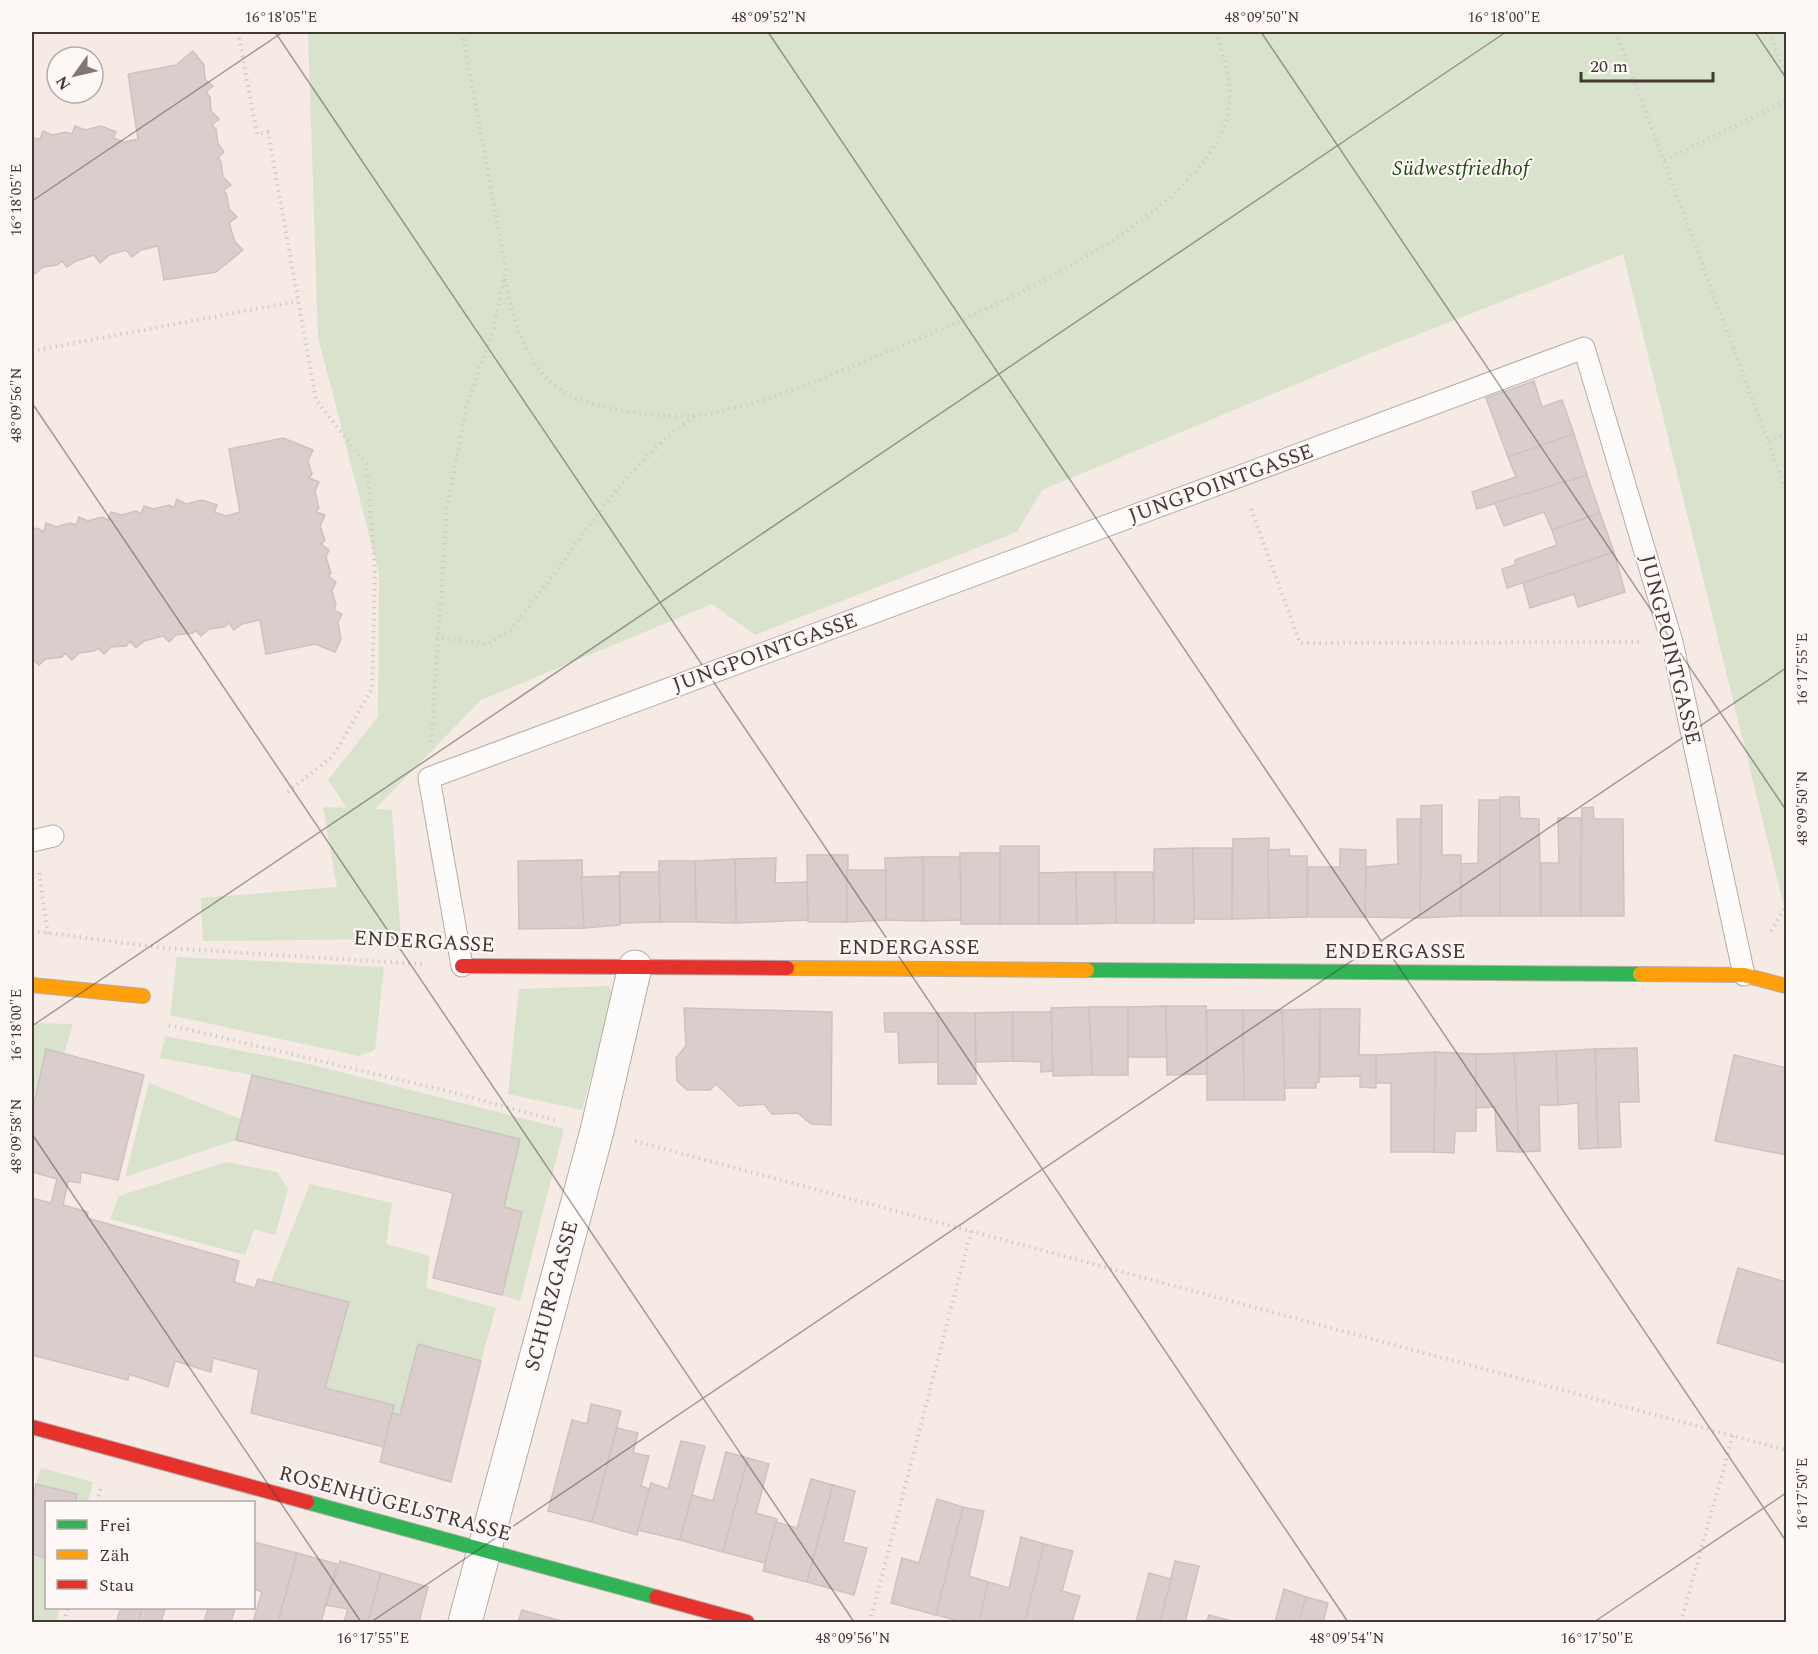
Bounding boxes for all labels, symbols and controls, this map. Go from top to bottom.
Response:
text: 16°18'05"E [245,6,317,29]
text: 48°09'52"N [732,6,807,29]
text: 48°09'50"N [1225,6,1300,29]
text: 16°18'00"E [1468,6,1540,29]
north arrow [45,45,105,105]
scale bar [1581,45,1713,83]
text: 20 m [1590,53,1628,80]
text: N [50,71,77,95]
park label: Südwestfriedhof [1393,153,1533,185]
text: 16°18'05"E [5,164,28,236]
text: 48°09'56"N [5,367,28,443]
street label: JUNGPOINTGASSE [1124,436,1318,532]
street label: JUNGPOINTGASSE [1631,552,1709,748]
street label: JUNGPOINTGASSE [668,605,862,701]
text: 16°17'55"E [1791,633,1814,705]
text: 48°09'50"N [1791,770,1814,846]
street label: ENDERGASSE [352,922,496,962]
street label: ENDERGASSE [838,932,980,964]
street label: ENDERGASSE [1324,936,1466,968]
text: 16°18'00"E [5,989,28,1061]
text: 48°09'58"N [5,1098,28,1174]
street label: SCHURZGASSE [517,1217,587,1375]
street label: ROSENHÜGELSTRASSE [275,1457,515,1551]
text: 16°17'50"E [1791,1458,1814,1530]
legend [45,1501,255,1609]
text: Frei [99,1512,131,1539]
text: Zäh [99,1542,130,1569]
text: Stau [99,1572,134,1599]
text: 16°17'55"E [337,1627,409,1650]
text: 48°09'56"N [816,1627,891,1650]
text: 48°09'54"N [1310,1627,1385,1650]
text: 16°17'50"E [1561,1627,1633,1650]

